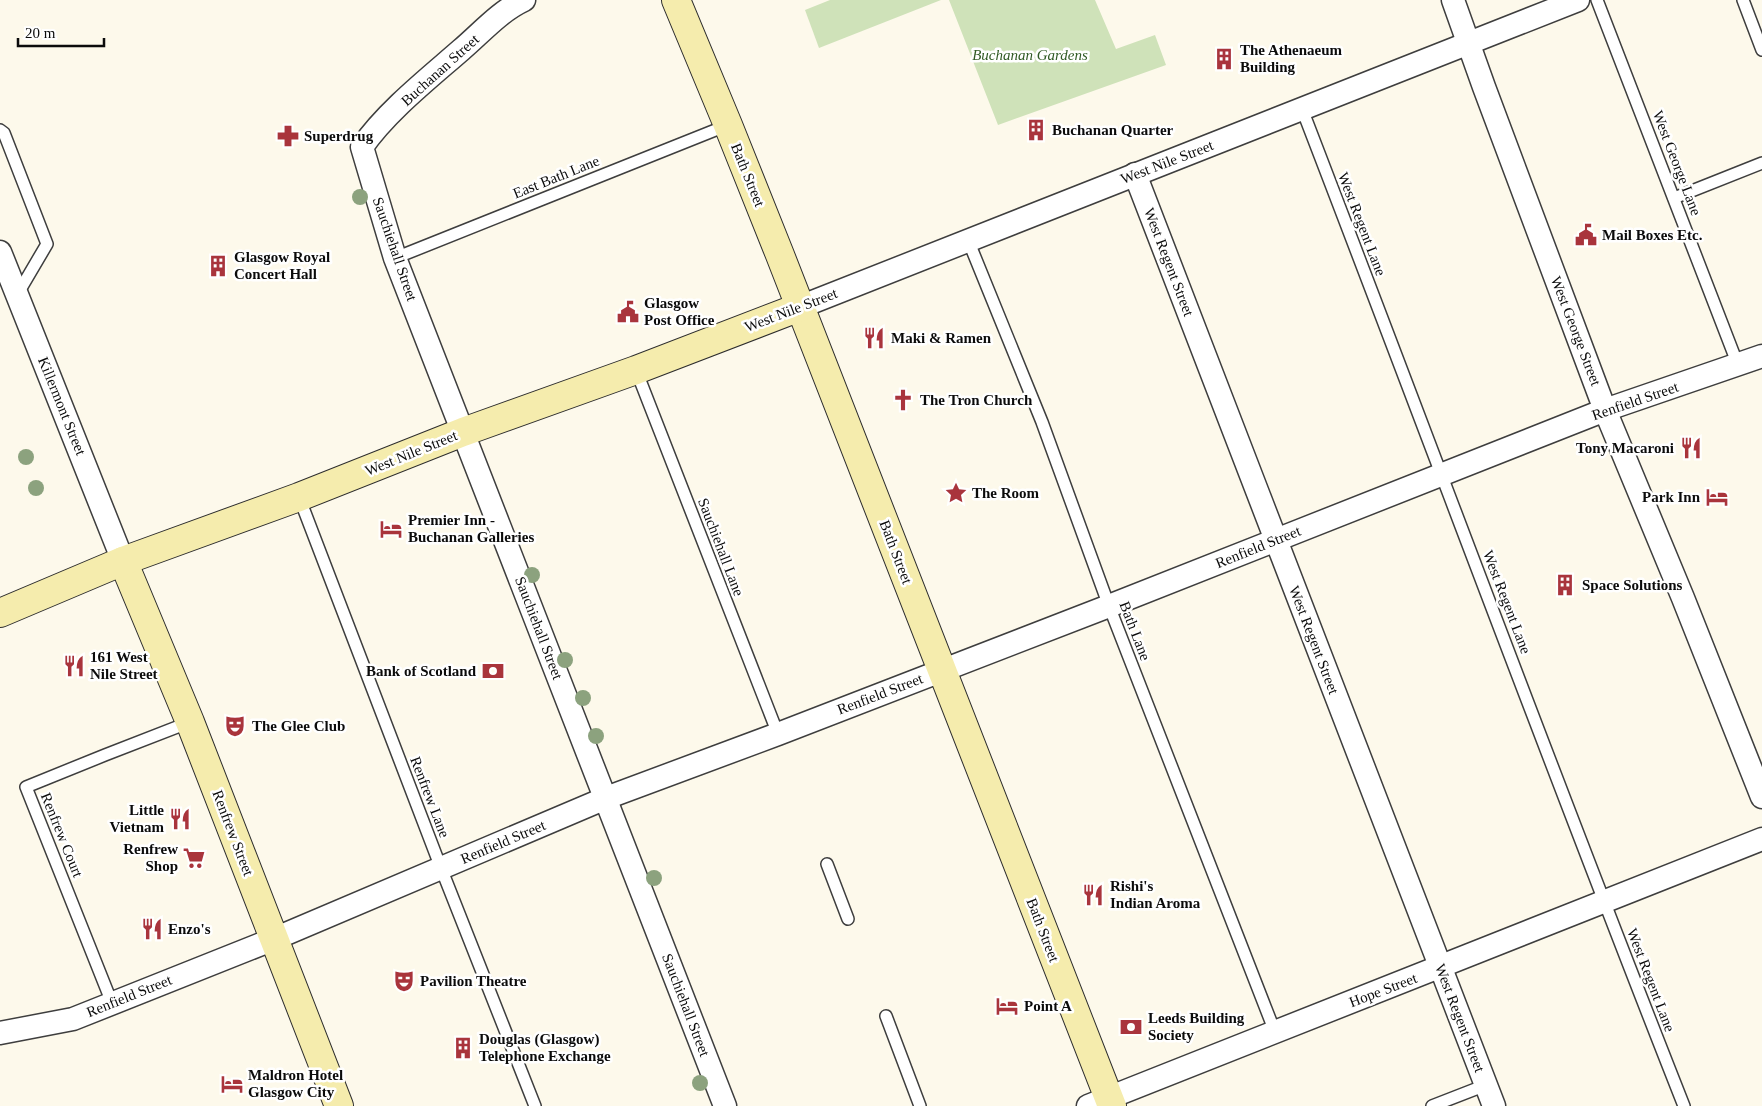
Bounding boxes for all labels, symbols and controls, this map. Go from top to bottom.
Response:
scale bar [18,15,104,47]
text: 20 m [25,25,56,41]
street label: Buchanan Street [398,30,483,109]
place label: The Athenaeum Building [1240,42,1343,75]
building icon: The Athenaeum Building [1211,46,1237,72]
park label: Buchanan Gardens [972,47,1088,63]
street label: West George Lane [1650,108,1704,218]
building icon: Buchanan Quarter [1023,117,1049,143]
place label: Buchanan Quarter [1052,122,1174,138]
pharmacy icon: Superdrug [275,123,301,149]
place label: Superdrug [304,128,374,144]
street label: West Nile Street [1118,137,1216,187]
street label: Bath Street [728,141,768,210]
street label: East Bath Lane [511,152,602,202]
street label: West Regent Lane [1335,170,1389,278]
street label: Sauchiehall Street [370,195,421,304]
street label: West Regent Street [1141,206,1197,319]
public building icon: Mail Boxes Etc. [1573,222,1599,248]
place label: Mail Boxes Etc. [1602,227,1703,243]
place label: Glasgow Royal Concert Hall [234,249,330,282]
building icon: Glasgow Royal Concert Hall [205,253,231,279]
street label: West George Street [1548,274,1605,389]
street label: West Nile Street [742,285,840,335]
place label: Glasgow Post Office [644,295,715,328]
public building icon: Glasgow Post Office [615,299,641,325]
restaurant icon: Maki & Ramen [861,325,887,351]
place label: Maki & Ramen [891,330,992,346]
street label: Killermont Street [35,355,89,458]
street label: Renfield Street [1590,378,1681,423]
church icon: The Tron Church [890,387,916,413]
place label: The Tron Church [920,392,1033,408]
street label: West Nile Street [363,427,460,479]
restaurant icon: Tony Macaroni [1678,435,1704,461]
place label: Tony Macaroni [1576,440,1674,456]
place icon: The Room [943,480,969,506]
hotel icon: Park Inn [1704,484,1730,510]
place label: The Room [972,485,1040,501]
place label: Park Inn [1642,489,1701,505]
street label: Sauchiehall Lane [695,496,747,599]
place label: Premier Inn - Buchanan Galleries [408,512,534,545]
hotel icon: Premier Inn - Buchanan Galleries [378,516,404,542]
street label: Bath Street [877,518,916,587]
street label: Renfield Street [1213,522,1304,571]
street label: West Regent Lane [1480,548,1534,656]
building icon: Space Solutions [1552,572,1578,598]
street label: Sauchiehall Street [512,574,566,682]
place label: Space Solutions [1582,577,1683,593]
street label: West Regent Street [1286,584,1342,697]
street label: Bath Lane [1116,599,1154,663]
place label: 161 West Nile Street [90,649,158,682]
restaurant icon: 161 West Nile Street [61,653,87,679]
bank icon: Bank of Scotland [480,658,506,684]
place label: Bank of Scotland [366,663,477,679]
street label: Renfield Street [835,670,926,718]
theatre icon: The Glee Club [222,713,248,739]
place label: The Glee Club [252,718,345,734]
street label: Renfrew Lane [407,754,453,840]
street label: Renfrew Street [209,788,257,879]
street label: Renfrew Court [38,790,87,880]
place label: Little Vietnam [110,802,165,835]
restaurant icon: Little Vietnam [167,806,193,832]
street label: Renfield Street [458,817,548,867]
place label: Renfrew Shop [123,841,178,874]
supermarket icon: Renfrew Shop [181,845,207,871]
place label: Rishi's Indian Aroma [1110,878,1201,911]
restaurant icon: Rishi's Indian Aroma [1080,882,1106,908]
street label: Bath Street [1024,896,1063,965]
restaurant icon: Enzo's [139,916,165,942]
place label: Enzo's [168,921,211,937]
street label: West Regent Lane [1624,926,1678,1034]
street label: Sauchiehall Street [659,951,713,1059]
street label: West Regent Street [1432,962,1488,1075]
theatre icon: Pavilion Theatre [391,968,417,994]
street label: Hope Street [1347,969,1420,1010]
street label: Renfield Street [84,971,175,1020]
place label: Pavilion Theatre [420,973,527,989]
hotel icon: Point A [994,993,1020,1019]
place label: Point A [1024,998,1072,1014]
place label: Leeds Building Society [1148,1010,1245,1043]
bank icon: Leeds Building Society [1118,1014,1144,1040]
place label: Douglas (Glasgow) Telephone Exchange [479,1031,611,1064]
building icon: Douglas (Glasgow) Telephone Exchange [450,1035,476,1061]
place label: Maldron Hotel Glasgow City [248,1067,343,1100]
hotel icon: Maldron Hotel Glasgow City [219,1071,245,1097]

